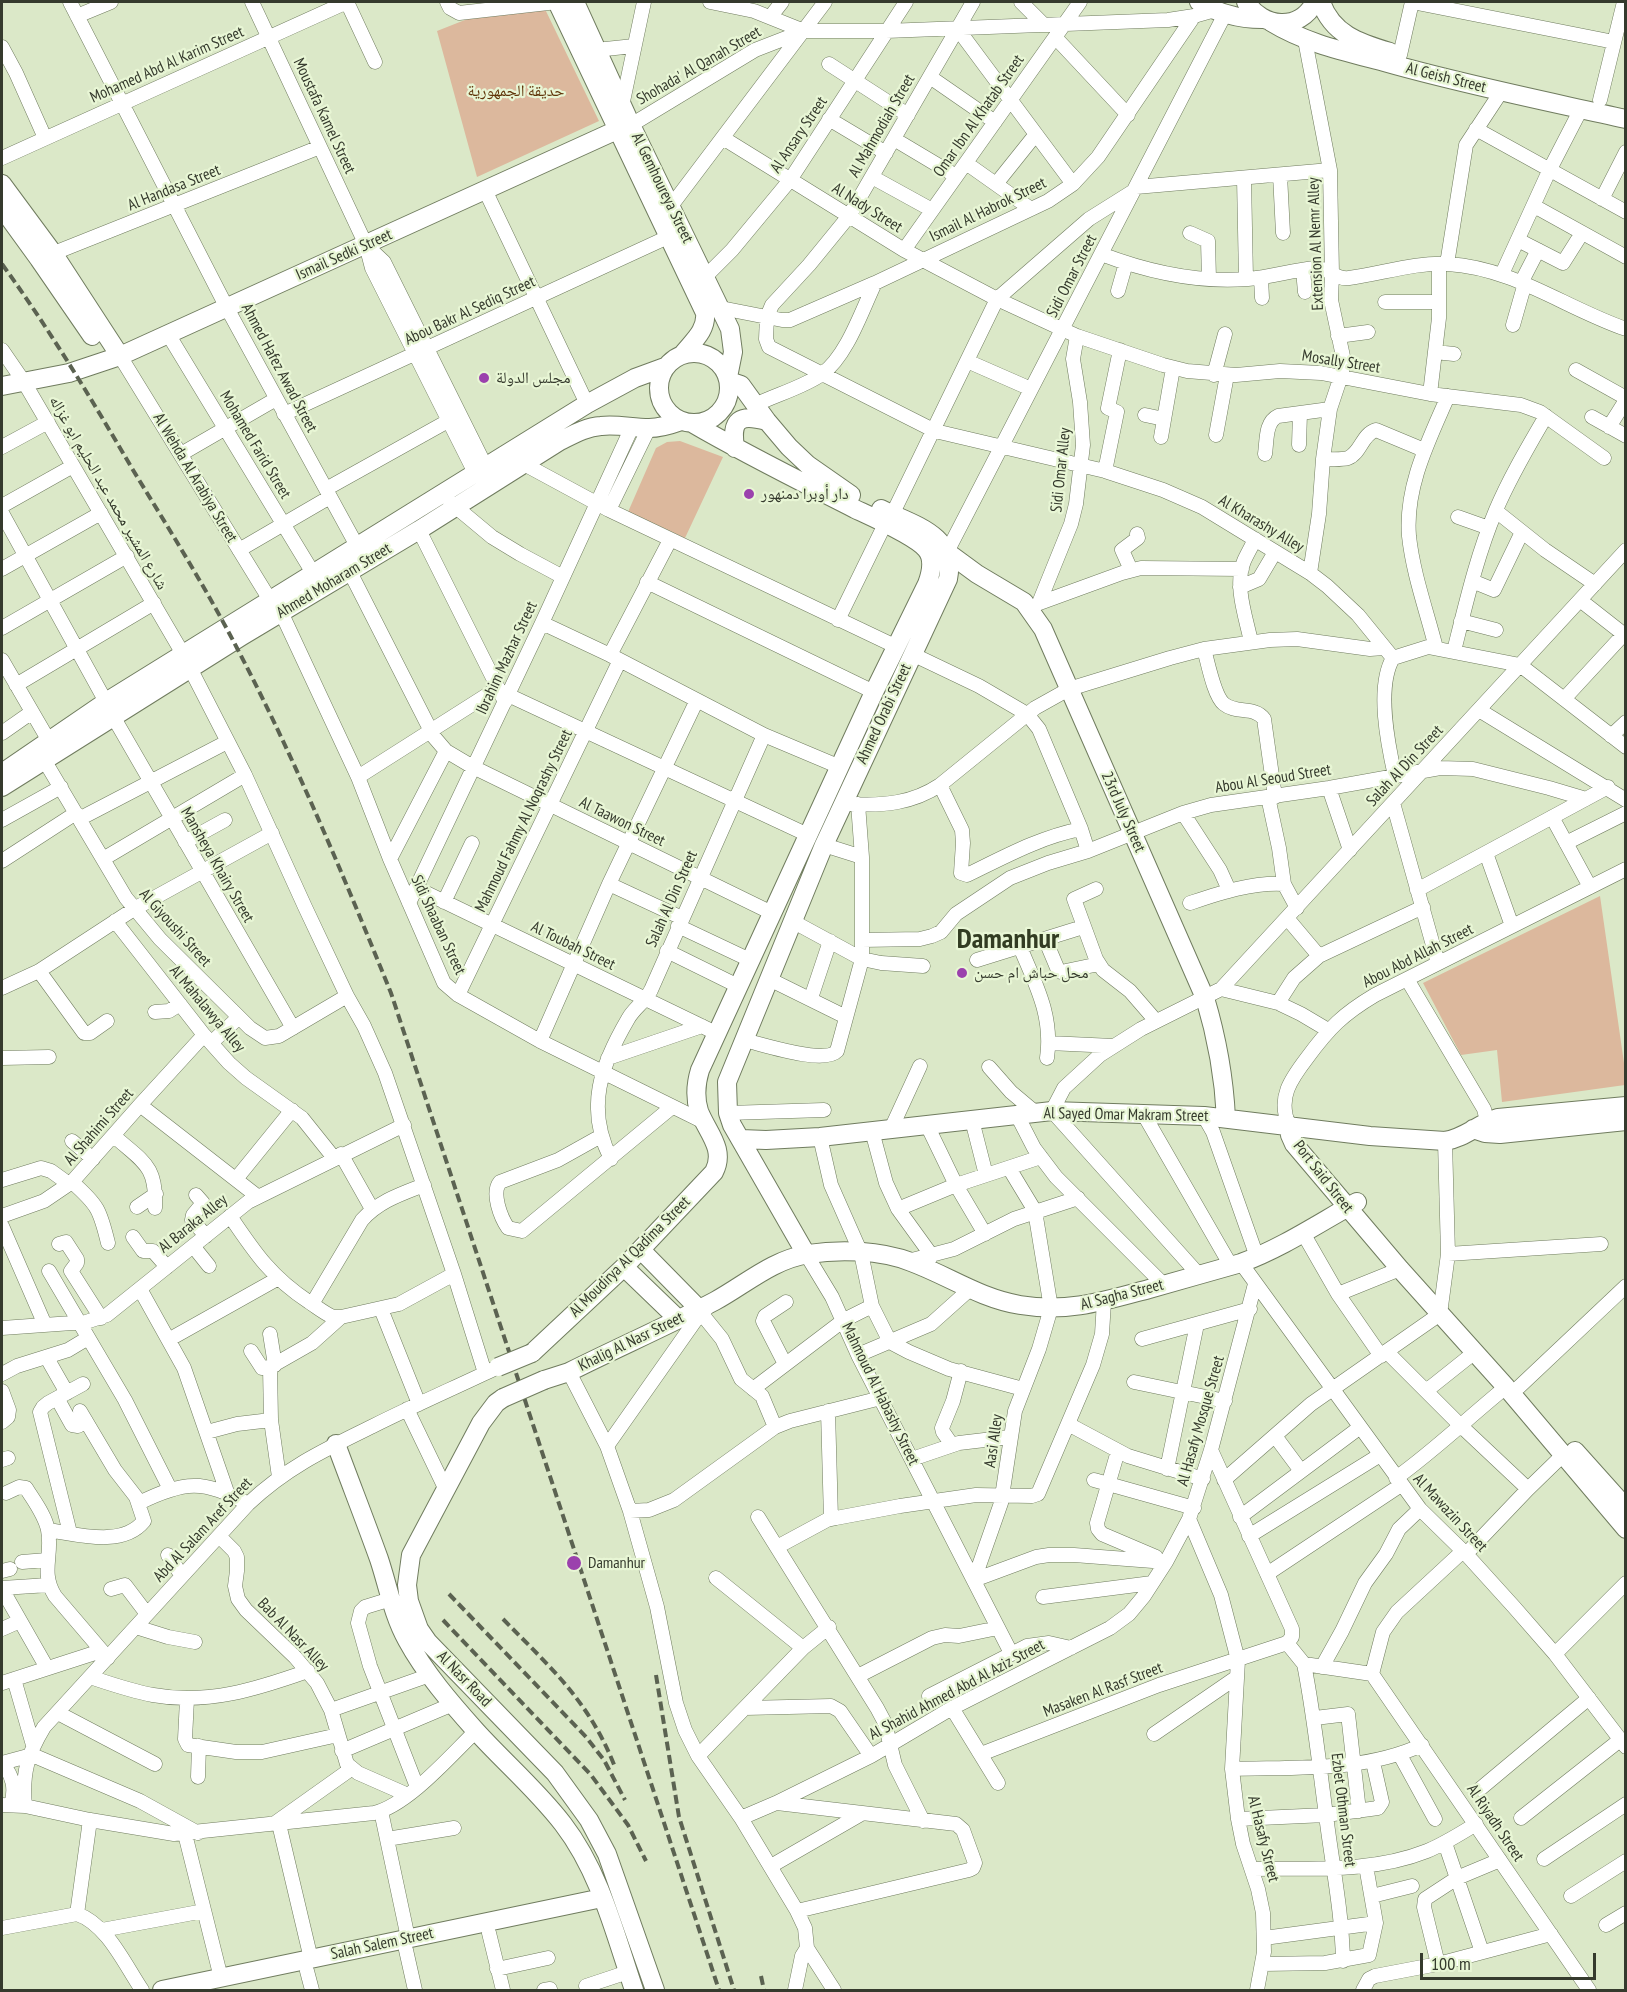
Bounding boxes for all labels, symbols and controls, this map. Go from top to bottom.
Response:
street label: Mohamed Abd Al Karim Street [87,22,247,108]
street label: Shohada' Al Qanah Street [633,23,765,109]
street label: Omar Ibn Al Khatab Street [930,51,1028,181]
street label: Moustafa Kamel Street [289,55,359,177]
street label: Al Geish Street [1404,59,1488,97]
street label: Al Mahmodiah Street [845,71,919,181]
park label: حديقة الجمهورية [467,81,565,101]
street label: Al Ansary Street [766,93,832,177]
street label: Al Gemhoureya Street [627,130,697,246]
street label: Al Handasa Street [125,161,223,215]
street label: Ismail Al Habrok Street [927,173,1049,247]
street label: Extension Al Nemr Alley [1304,177,1328,311]
street label: Al Nady Street [828,179,906,237]
street label: Ismail Sedki Street [293,225,395,285]
street label: Sidi Omar Street [1043,231,1101,321]
street label: Abou Bakr Al Sediq Street [402,272,538,350]
street label: Ahmed Hafez Awad Street [237,300,321,436]
street label: Mosally Street [1301,346,1381,378]
place label: مجلس الدولة [496,368,570,388]
marker: مجلس الدولة [477,371,491,385]
street label: Mohamed Farid Street [215,388,295,502]
street label: شارع المشير محمد عبد الحليم ابو غزاله [45,393,171,593]
street label: Al Wehda Al Arabiya Street [149,410,241,546]
street label: Sidi Omar Alley [1047,427,1075,513]
place label: دار أوبرا دمنهور [761,484,849,504]
marker: دار أوبرا دمنهور [742,487,756,501]
street label: Al Kharashy Alley [1215,491,1307,557]
street label: Ahmed Moharam Street [273,539,395,623]
street label: Ibrahim Mazhar Street [472,598,542,718]
street label: Ahmed Orabi Street [852,661,916,767]
street label: Salah Al Din Street [1363,721,1447,811]
street label: Mahmoud Fahmy Al Noqrashy Street [471,726,577,916]
street label: Abou Al Seoud Street [1214,760,1332,798]
street label: 23rd July Street [1097,769,1149,855]
street label: Al Taawon Street [576,793,668,851]
street label: Mansheya Khairy Street [176,804,258,926]
street label: Salah Al Din Street [642,848,702,950]
street label: Sidi Shaaban Street [407,872,469,978]
street label: Al Giyoushi Street [135,885,215,971]
street label: Al Toubah Street [528,917,618,975]
street label: Abou Abd Allah Street [1359,920,1477,992]
district label: Damanhur [957,923,1059,957]
street label: Al Mahalawya Alley [165,962,249,1056]
place label: محل حباش ام حسن [974,963,1088,983]
marker: محل حباش ام حسن [955,966,969,980]
street label: Al Shahimi Street [60,1085,138,1169]
street label: Al Sayed Omar Makram Street [1043,1104,1209,1126]
street label: Port Said Street [1289,1137,1357,1217]
street label: Al Baraka Alley [155,1190,231,1258]
street label: Al Moudirya Al Qadima Street [566,1193,694,1321]
street label: Al Sagha Street [1079,1275,1165,1315]
street label: Khalig Al Nasr Street [575,1308,687,1376]
street label: Mahmoud Al Habashy Street [837,1320,923,1468]
street label: Al Hasafy Mosque Street [1173,1354,1229,1488]
street label: Aasi Alley [981,1413,1007,1469]
street label: Al Mawazin Street [1409,1470,1491,1556]
street label: Abd Al Salam Aref Street [150,1474,256,1586]
place label: Damanhur [588,1553,645,1573]
marker: Damanhur [565,1554,583,1572]
street label: Bab Al Nasr Alley [253,1594,333,1676]
street label: Al Shahid Ahmed Abd Al Aziz Street [866,1635,1048,1745]
street label: Al Nasr Road [433,1647,495,1711]
street label: Masaken Al Rasf Street [1041,1658,1165,1722]
street label: Ezbet Othman Street [1326,1752,1360,1868]
street label: Al Riyadh Street [1462,1781,1528,1865]
street label: Al Hasafy Street [1243,1794,1283,1884]
street label: Salah Salem Street [329,1924,435,1964]
scale bar [1423,1941,1598,1979]
text: 100 m [1431,1952,1471,1975]

